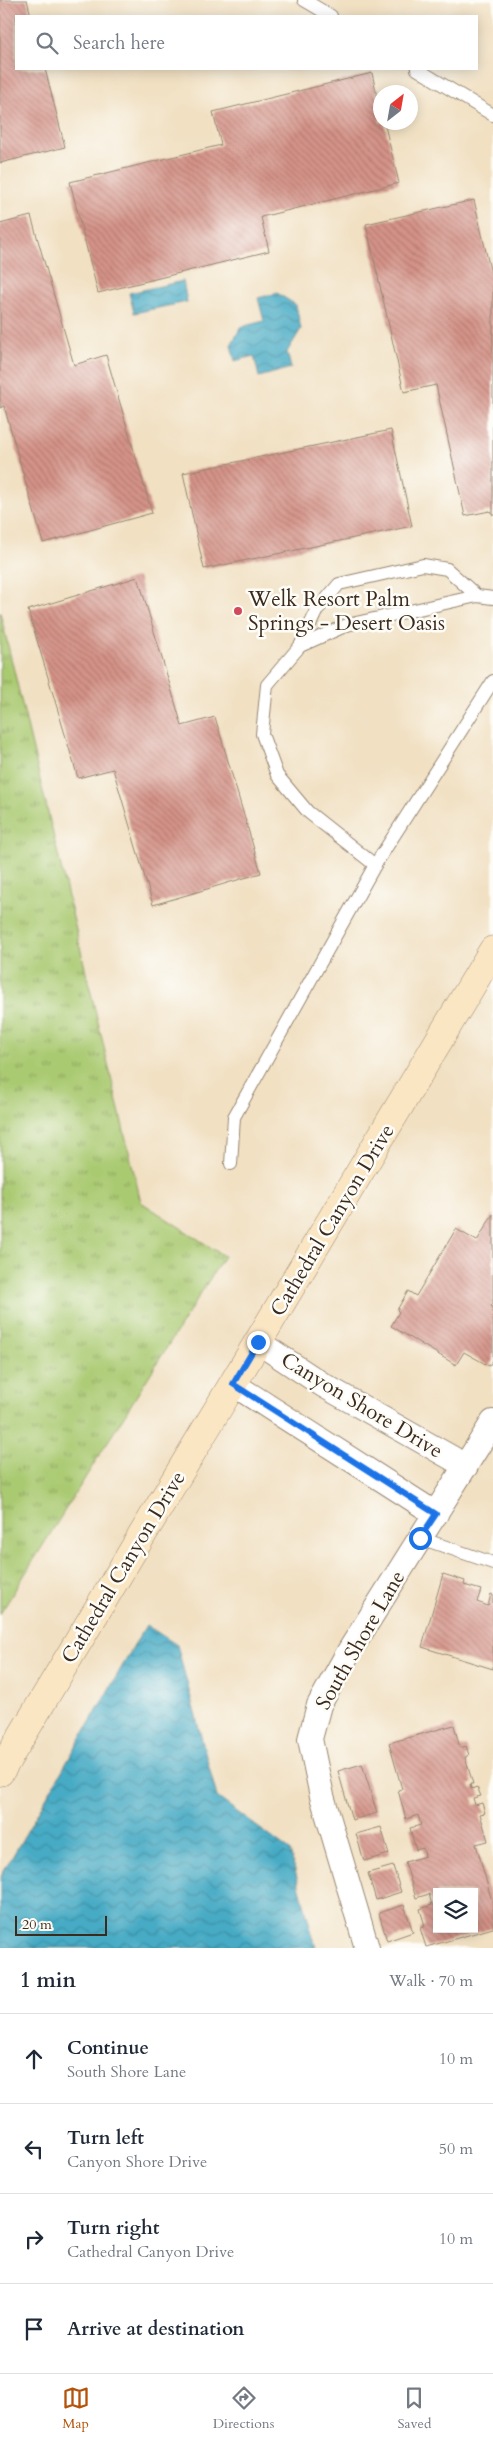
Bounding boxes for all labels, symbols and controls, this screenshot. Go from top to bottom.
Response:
search box [15,15,478,70]
icon: search [33,29,61,57]
text: Search here [73,30,165,56]
north arrow [373,85,418,130]
place label: Welk Resort Palm Springs - Desert Oasis [247,585,445,638]
marker: Welk Resort Palm Springs - Desert Oasis [232,605,244,617]
street label: Cathedral Canyon Drive [263,1119,401,1322]
route end [247,1331,270,1354]
street label: Canyon Shore Drive [275,1346,448,1465]
street label: Cathedral Canyon Drive [54,1466,192,1669]
route start [409,1527,432,1550]
street label: South Shore Lane [309,1565,412,1715]
map controls [433,1888,478,1933]
button: layers [433,1888,478,1933]
scale bar [15,1913,108,1936]
text: 20 m [22,1915,52,1934]
text: 1 min [20,1966,76,1995]
text: Walk · 70 m [389,1970,473,1992]
text: Continue [67,2035,149,2061]
icon: ahead [20,2045,48,2073]
text: 10 m [439,2048,473,2070]
text: South Shore Lane [67,2061,186,2083]
text: Turn left [67,2125,144,2151]
icon: left [20,2135,48,2163]
text: 50 m [439,2138,473,2160]
text: Canyon Shore Drive [67,2151,207,2173]
text: Turn right [67,2215,159,2241]
icon: right [20,2225,48,2253]
text: 10 m [439,2228,473,2250]
text: Cathedral Canyon Drive [67,2241,234,2263]
icon: arrive [20,2315,48,2343]
text: Arrive at destination [67,2316,244,2342]
tab: Map [62,2384,90,2433]
tab: Directions [213,2384,274,2433]
tab: Saved [397,2384,431,2433]

